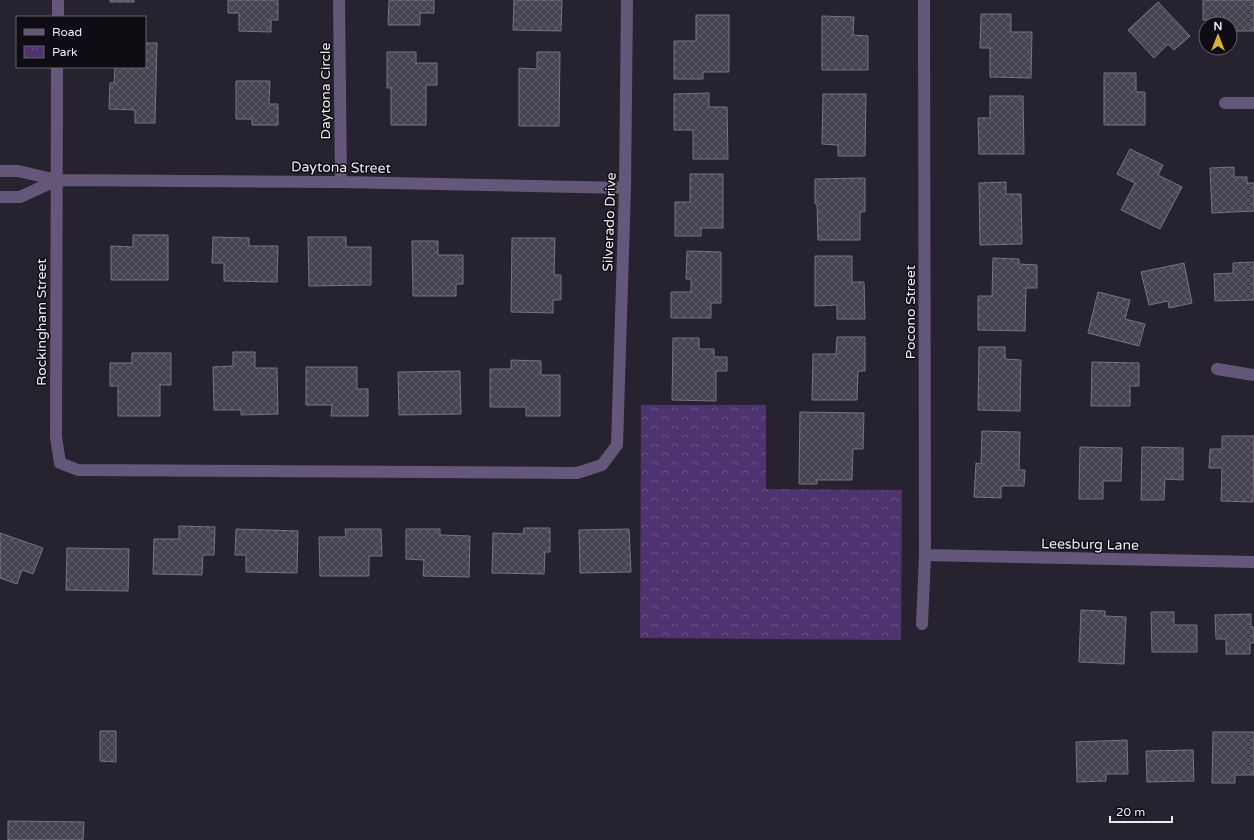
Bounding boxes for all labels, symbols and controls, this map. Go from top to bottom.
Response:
legend [16,16,146,68]
north arrow [1198,16,1238,56]
text: N [1214,20,1222,33]
text: Road [52,25,82,39]
street label: Daytona Circle [317,42,334,139]
text: Park [52,45,78,59]
street label: Daytona Street [291,158,392,177]
street label: Silverado Drive [599,172,620,272]
street label: Rockingham Street [33,258,50,386]
street label: Pocono Street [902,264,919,359]
street label: Leesburg Lane [1041,535,1139,554]
scale bar [1110,798,1172,824]
text: 20 m [1116,805,1145,819]

